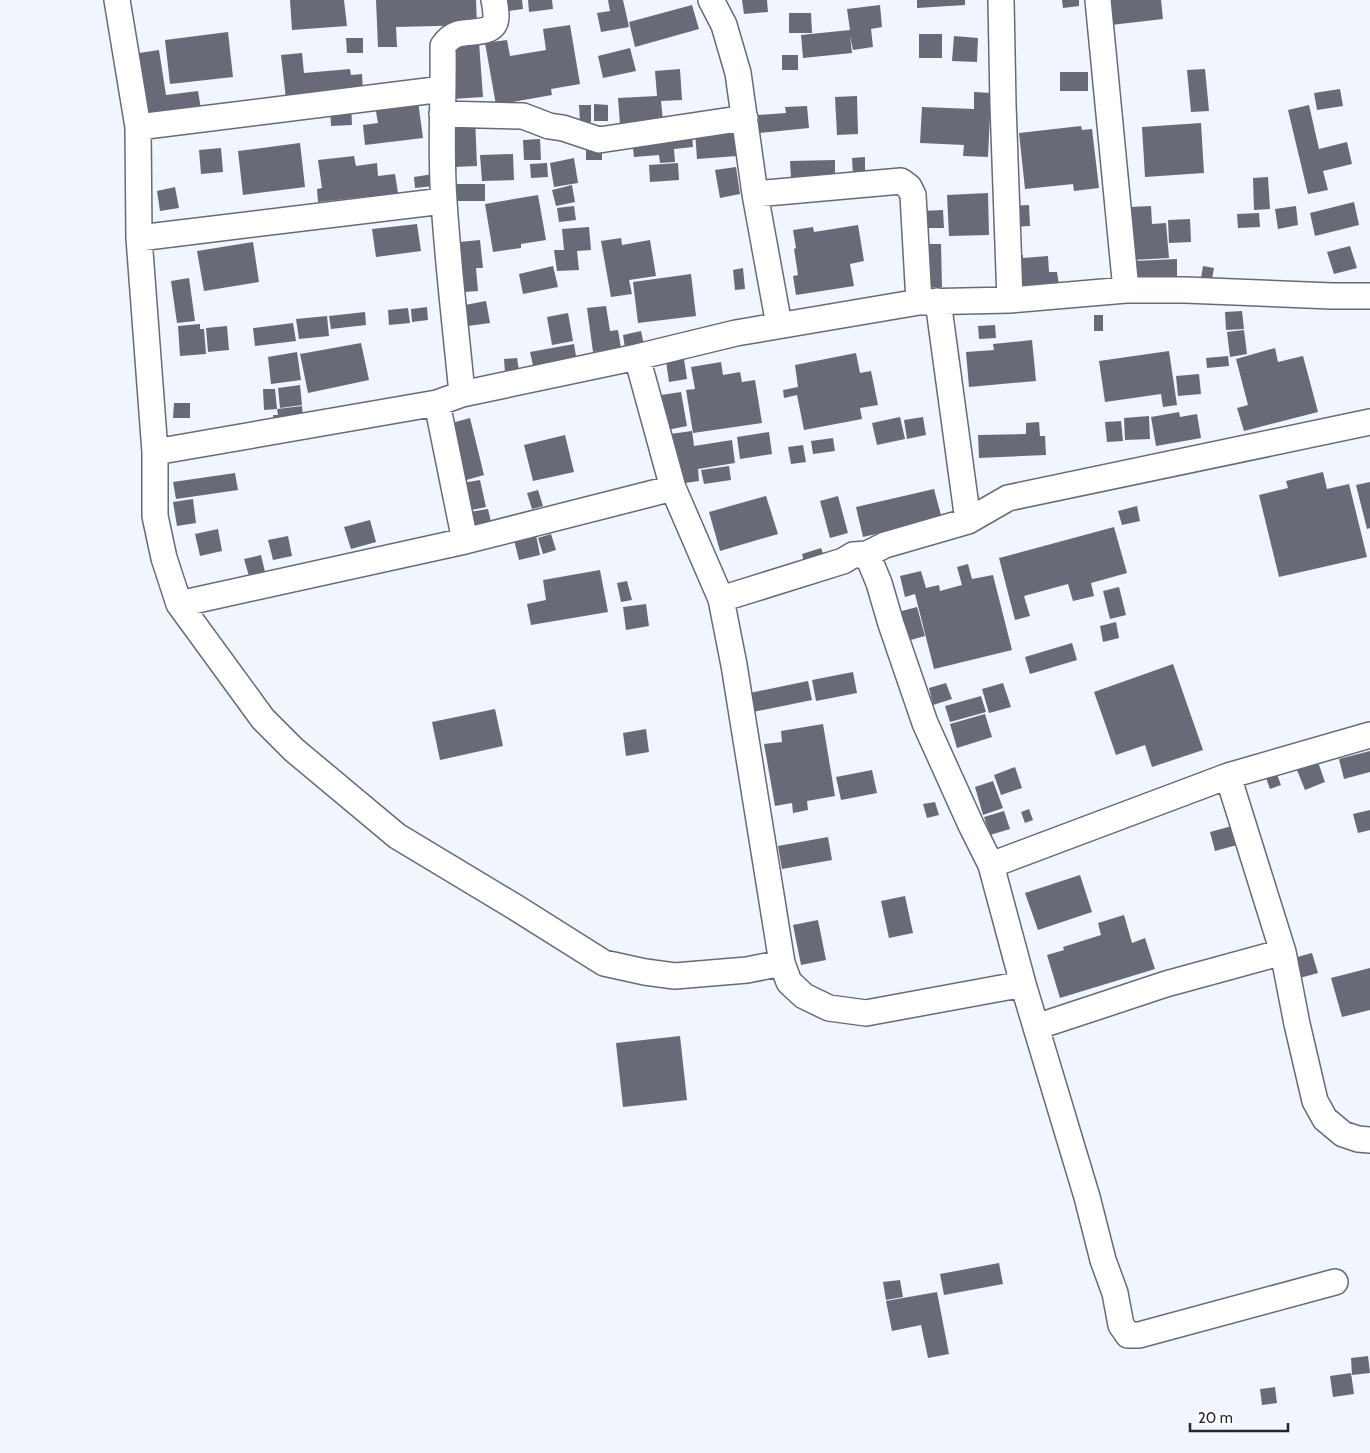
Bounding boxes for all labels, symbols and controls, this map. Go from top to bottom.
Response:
scale bar [1190,1400,1288,1432]
text: 20 m [1198,1409,1233,1427]

